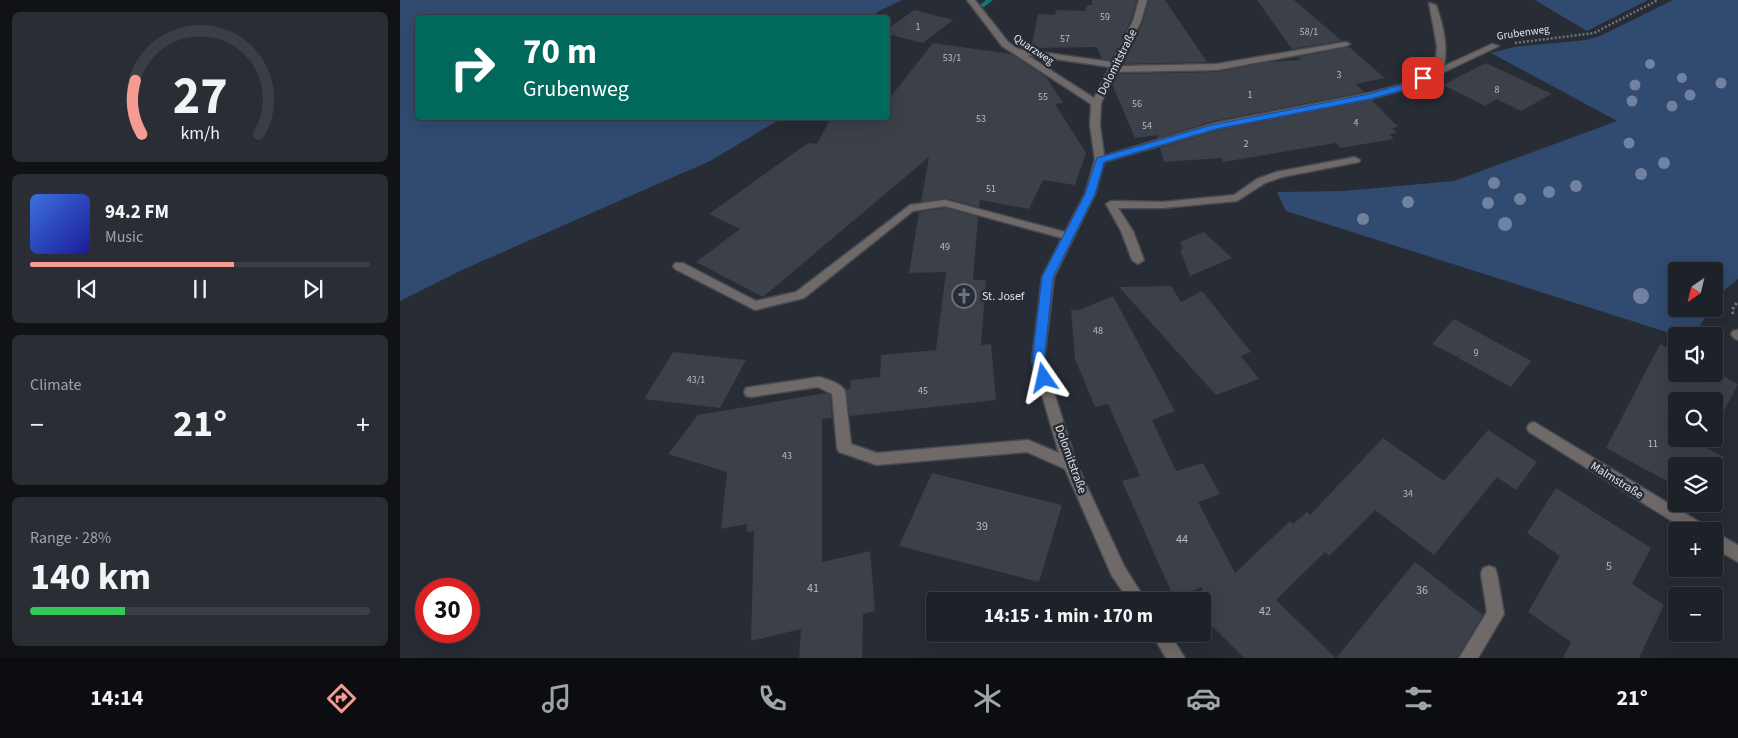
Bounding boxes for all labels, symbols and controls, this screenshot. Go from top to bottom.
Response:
house number: 59 [1100,10,1110,24]
house number: 1 [916,20,921,34]
street label: Grubenweg [1496,21,1551,44]
house number: 58/1 [1300,25,1318,39]
street label: Dolomitstraße [1094,26,1141,98]
text: 70 m [523,27,597,77]
street label: Quarzweg [1010,30,1057,69]
house number: 57 [1060,32,1070,46]
icon: right [440,35,505,100]
house number: 53/1 [943,51,961,65]
pin [1402,57,1444,99]
text: 27 [173,60,227,134]
icon: arrive [1409,64,1437,92]
house number: 3 [1337,68,1342,82]
text: Grubenweg [523,73,629,105]
house number: 8 [1495,83,1500,97]
house number: 1 [1248,88,1253,102]
house number: 55 [1038,90,1048,104]
house number: 56 [1132,97,1142,111]
house number: 53 [976,112,986,126]
house number: 4 [1354,116,1359,130]
house number: 54 [1142,119,1152,133]
text: km/h [180,121,220,146]
house number: 2 [1244,137,1249,151]
house number: 51 [986,182,996,196]
text: 94.2 FM [105,199,169,226]
text: Music [105,226,143,248]
house number: 49 [940,240,950,254]
north arrow [1668,262,1722,318]
map controls [1668,262,1723,642]
icon: previous [73,275,101,303]
icon: pause [186,275,214,303]
icon: next [299,275,327,303]
church icon: St. Josef [951,283,977,309]
place label: St. Josef [982,288,1025,305]
house number: 48 [1093,324,1103,338]
button: sound [1668,327,1723,382]
house number: 9 [1474,346,1479,360]
position arrow [1017,351,1069,403]
house number: 43/1 [687,373,705,387]
text: Climate [30,374,81,396]
house number: 45 [918,384,928,398]
button: search [1668,392,1723,447]
text: 21° [173,397,227,451]
text: − [30,405,44,445]
text: + [356,405,370,445]
street label: Dolomitstraße [1050,422,1091,496]
house number: 11 [1648,437,1658,451]
house number: 43 [782,449,792,463]
street label: Malmstraße [1587,457,1646,503]
button: layers [1668,457,1723,512]
house number: 34 [1403,487,1413,501]
house number: 39 [976,518,988,535]
button: + [1668,522,1723,577]
text: Range · 28% [30,527,111,549]
house number: 44 [1176,531,1188,548]
text: 140 km [30,550,151,604]
house number: 5 [1606,558,1612,575]
speed limit sign: 30 [415,578,480,643]
house number: 41 [807,580,819,597]
house number: 36 [1416,582,1428,599]
button: − [1668,587,1723,642]
text: 14:15 · 1 min · 170 m [984,603,1153,630]
house number: 42 [1259,603,1271,620]
icon: directions [324,681,359,716]
icon: music [539,681,574,716]
icon: phone [755,681,790,716]
icon: climate [970,681,1005,716]
icon: car [1186,681,1221,716]
icon: filters [1401,681,1436,716]
text: 14:14 [90,682,143,714]
text: 21° [1616,682,1648,714]

